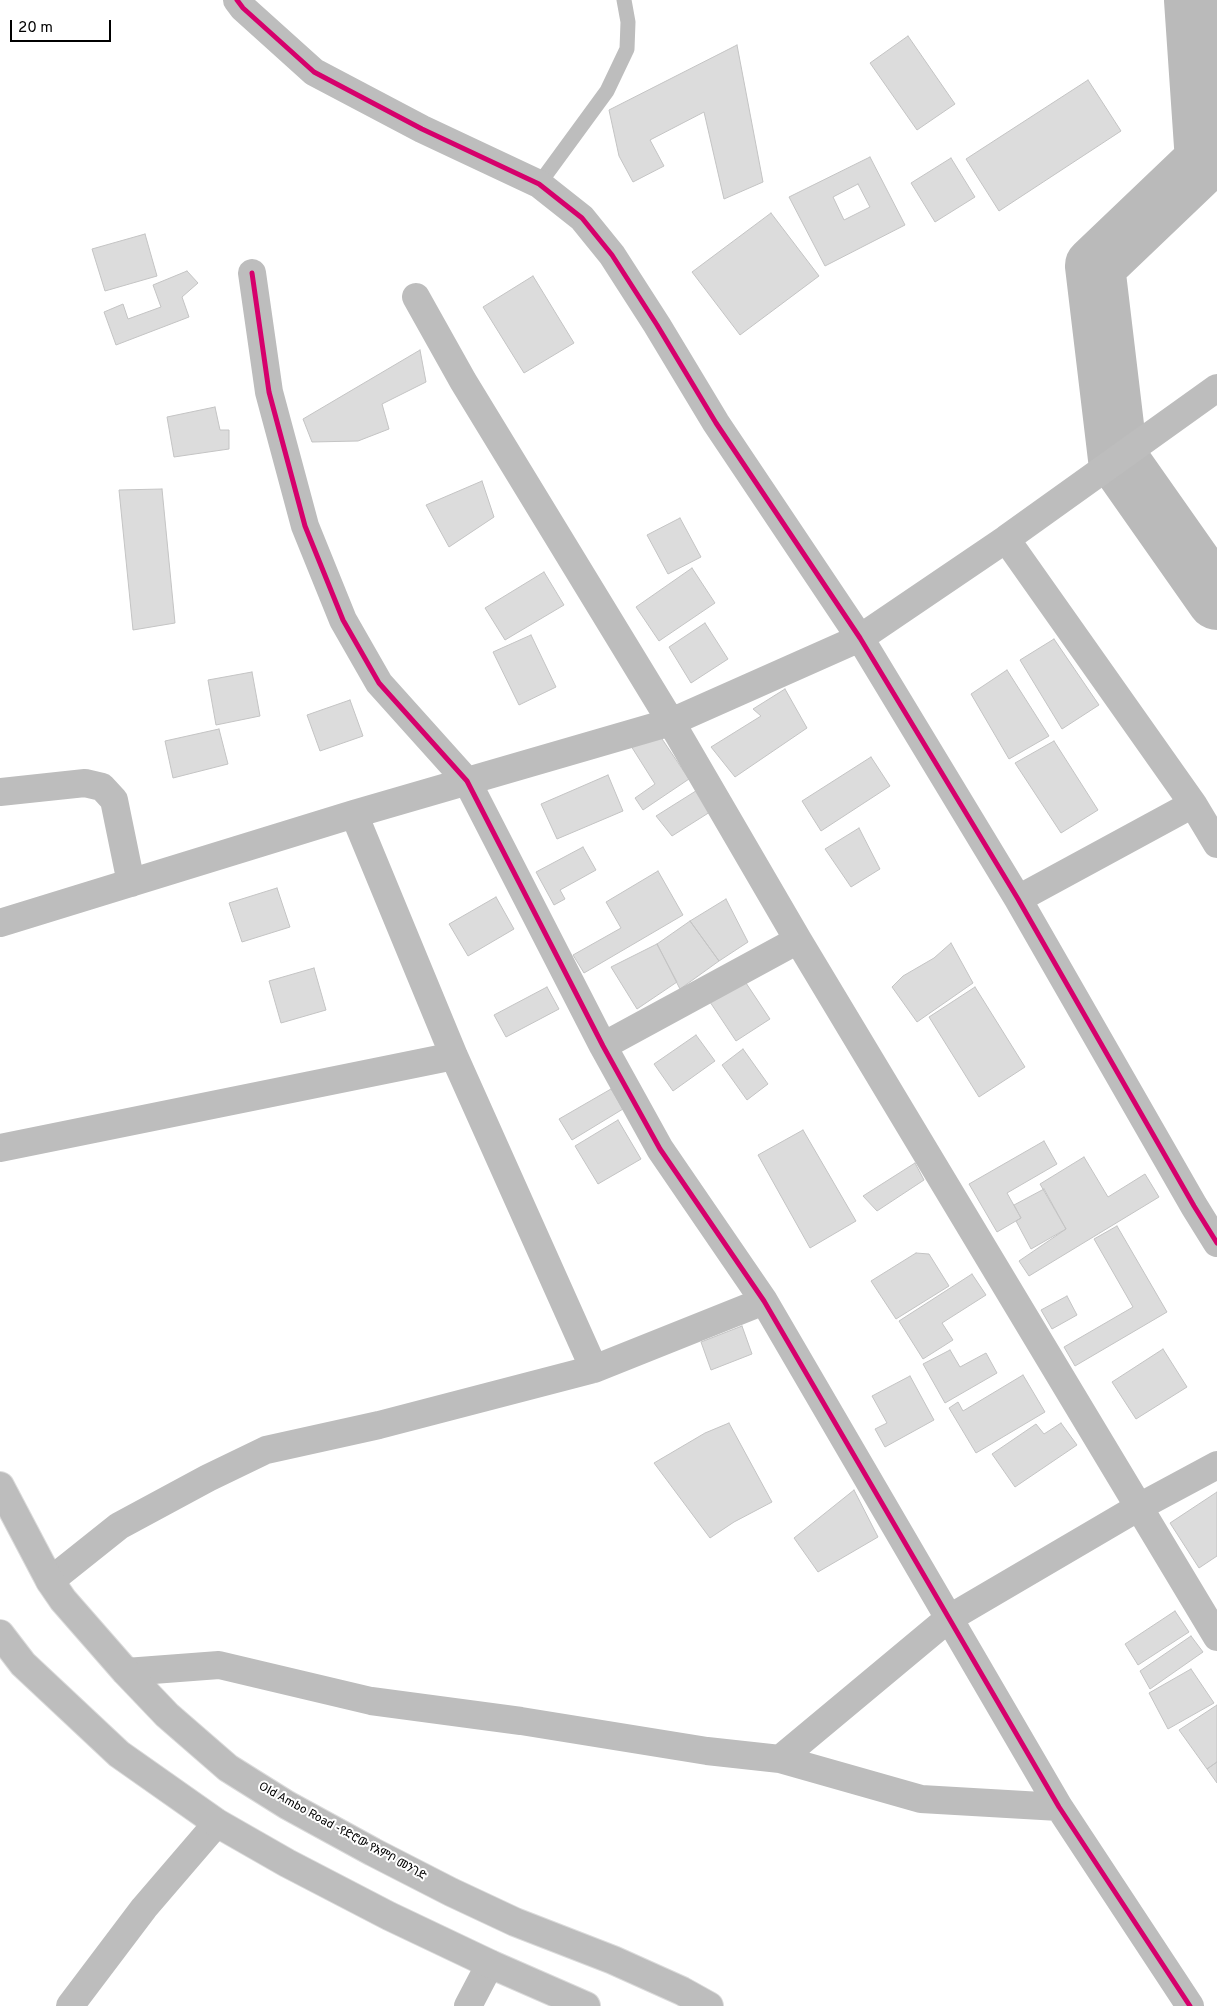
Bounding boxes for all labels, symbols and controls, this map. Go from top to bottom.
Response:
scale bar [12,10,114,42]
text: 20 m [18,19,53,38]
street label: Old Ambo Road -የድሮው የአምቦ መንገድ [256,1780,428,1884]

